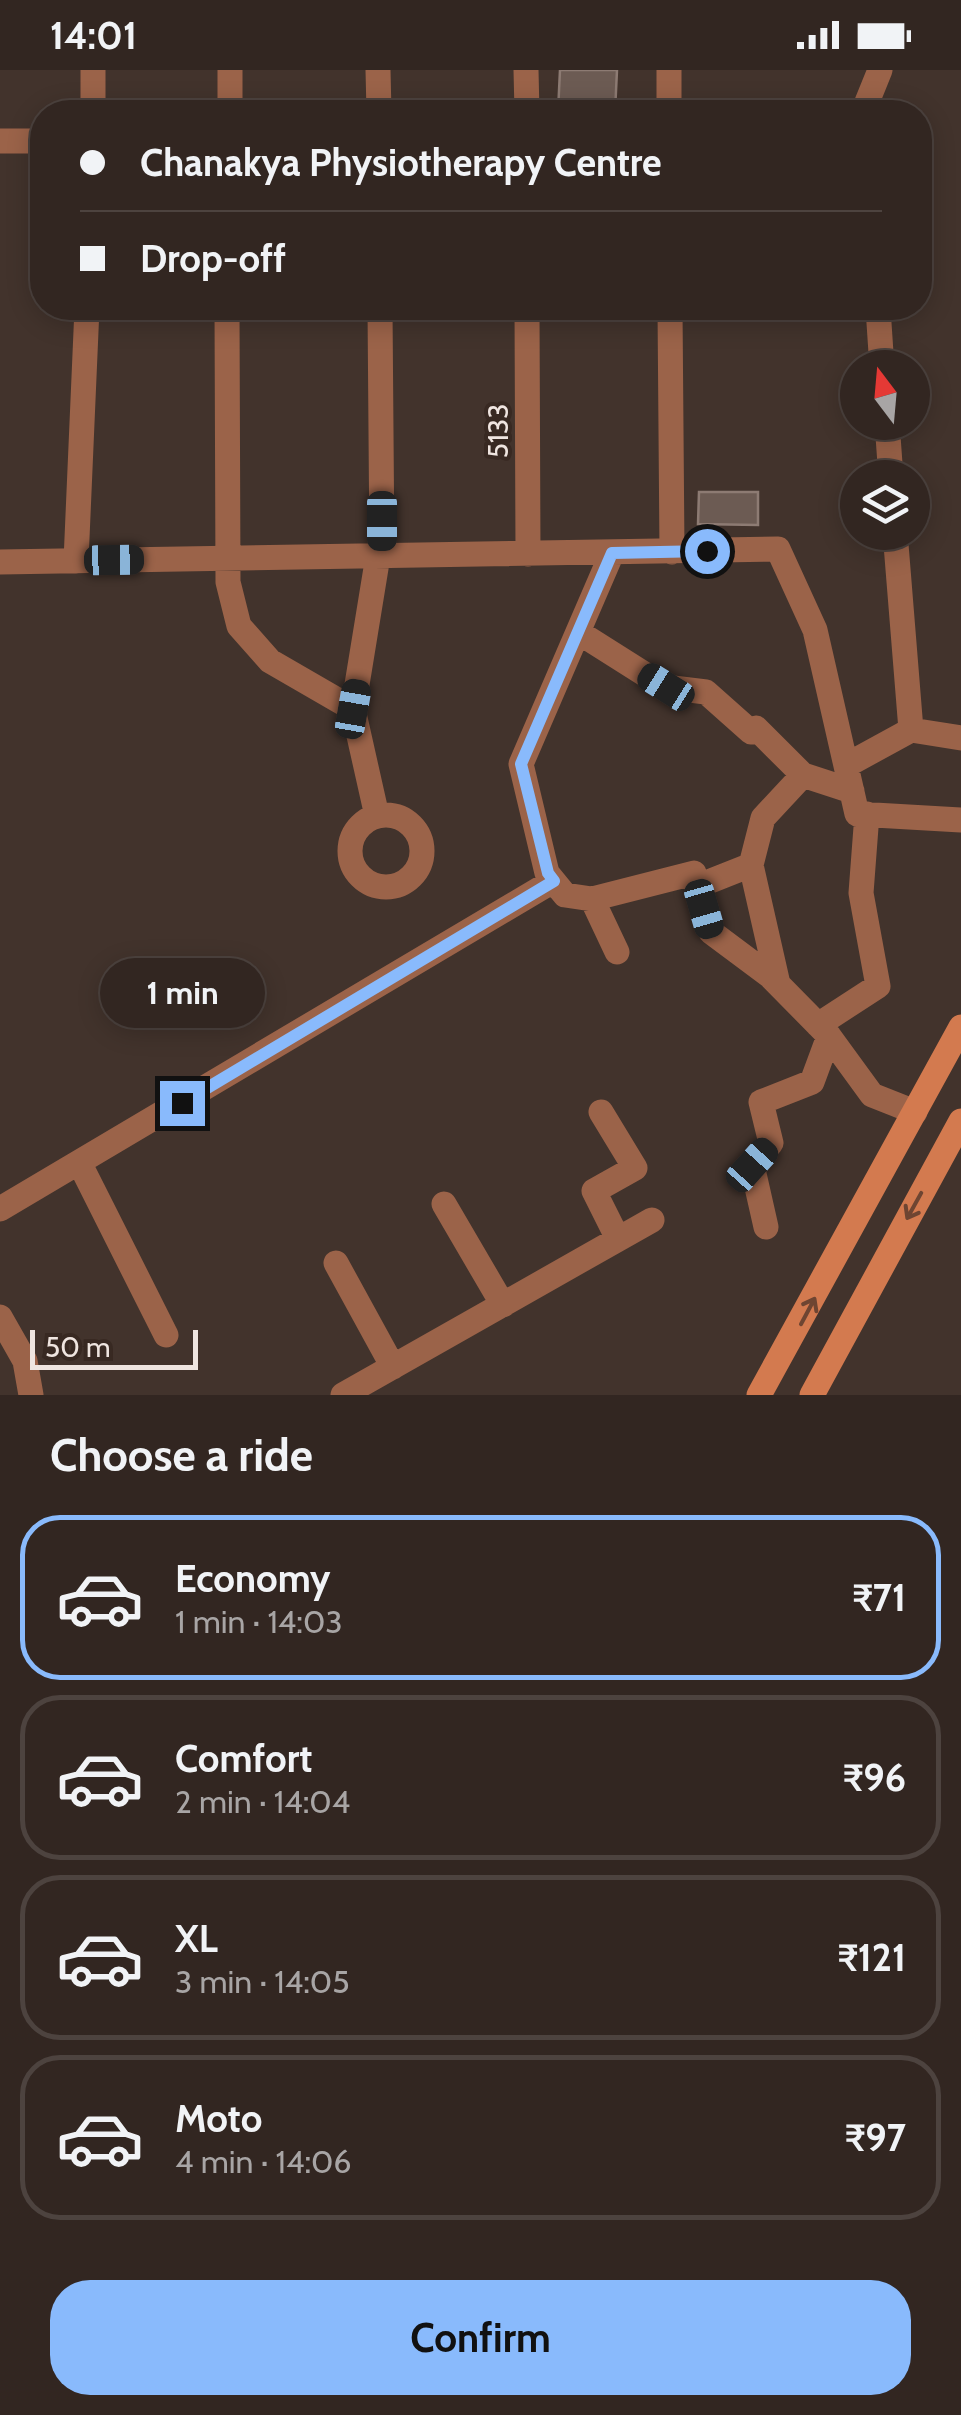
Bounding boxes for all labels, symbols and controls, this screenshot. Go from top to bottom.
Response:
text: 14:01 [50,12,137,59]
text: Chanakya Physiotherapy Centre [140,139,662,186]
text: Drop-off [140,235,286,282]
north arrow [840,350,930,440]
map controls [840,350,930,550]
street label: 5133 [481,404,515,458]
button: layers [840,460,930,550]
car [367,491,397,551]
route start [685,529,730,574]
car [84,544,144,576]
car [633,658,699,716]
car [333,677,373,741]
car [681,876,727,942]
callout: 1 min [100,958,264,1028]
text: 1 min [146,973,219,1012]
route end [160,1081,205,1126]
car [721,1133,783,1197]
one-way arrow [904,1191,924,1221]
one-way arrow [798,1296,818,1326]
scale bar [30,1325,198,1370]
text: 50 m [45,1330,111,1364]
text: Choose a ride [50,1428,313,1482]
icon: car [55,1553,145,1643]
text: Economy [175,1555,330,1602]
text: ₹71 [852,1574,906,1621]
text: 1 min · 14:03 [175,1602,343,1641]
icon: car [55,1733,145,1823]
text: Comfort [175,1735,312,1782]
text: ₹96 [843,1754,906,1801]
text: 2 min · 14:04 [175,1782,350,1821]
icon: car [55,1913,145,2003]
text: XL [175,1915,218,1962]
text: ₹121 [837,1934,906,1981]
text: 3 min · 14:05 [175,1962,350,2001]
icon: car [55,2093,145,2183]
text: Moto [175,2095,262,2142]
text: ₹97 [845,2114,906,2161]
text: 4 min · 14:06 [175,2142,352,2181]
button: Confirm [50,2280,911,2395]

